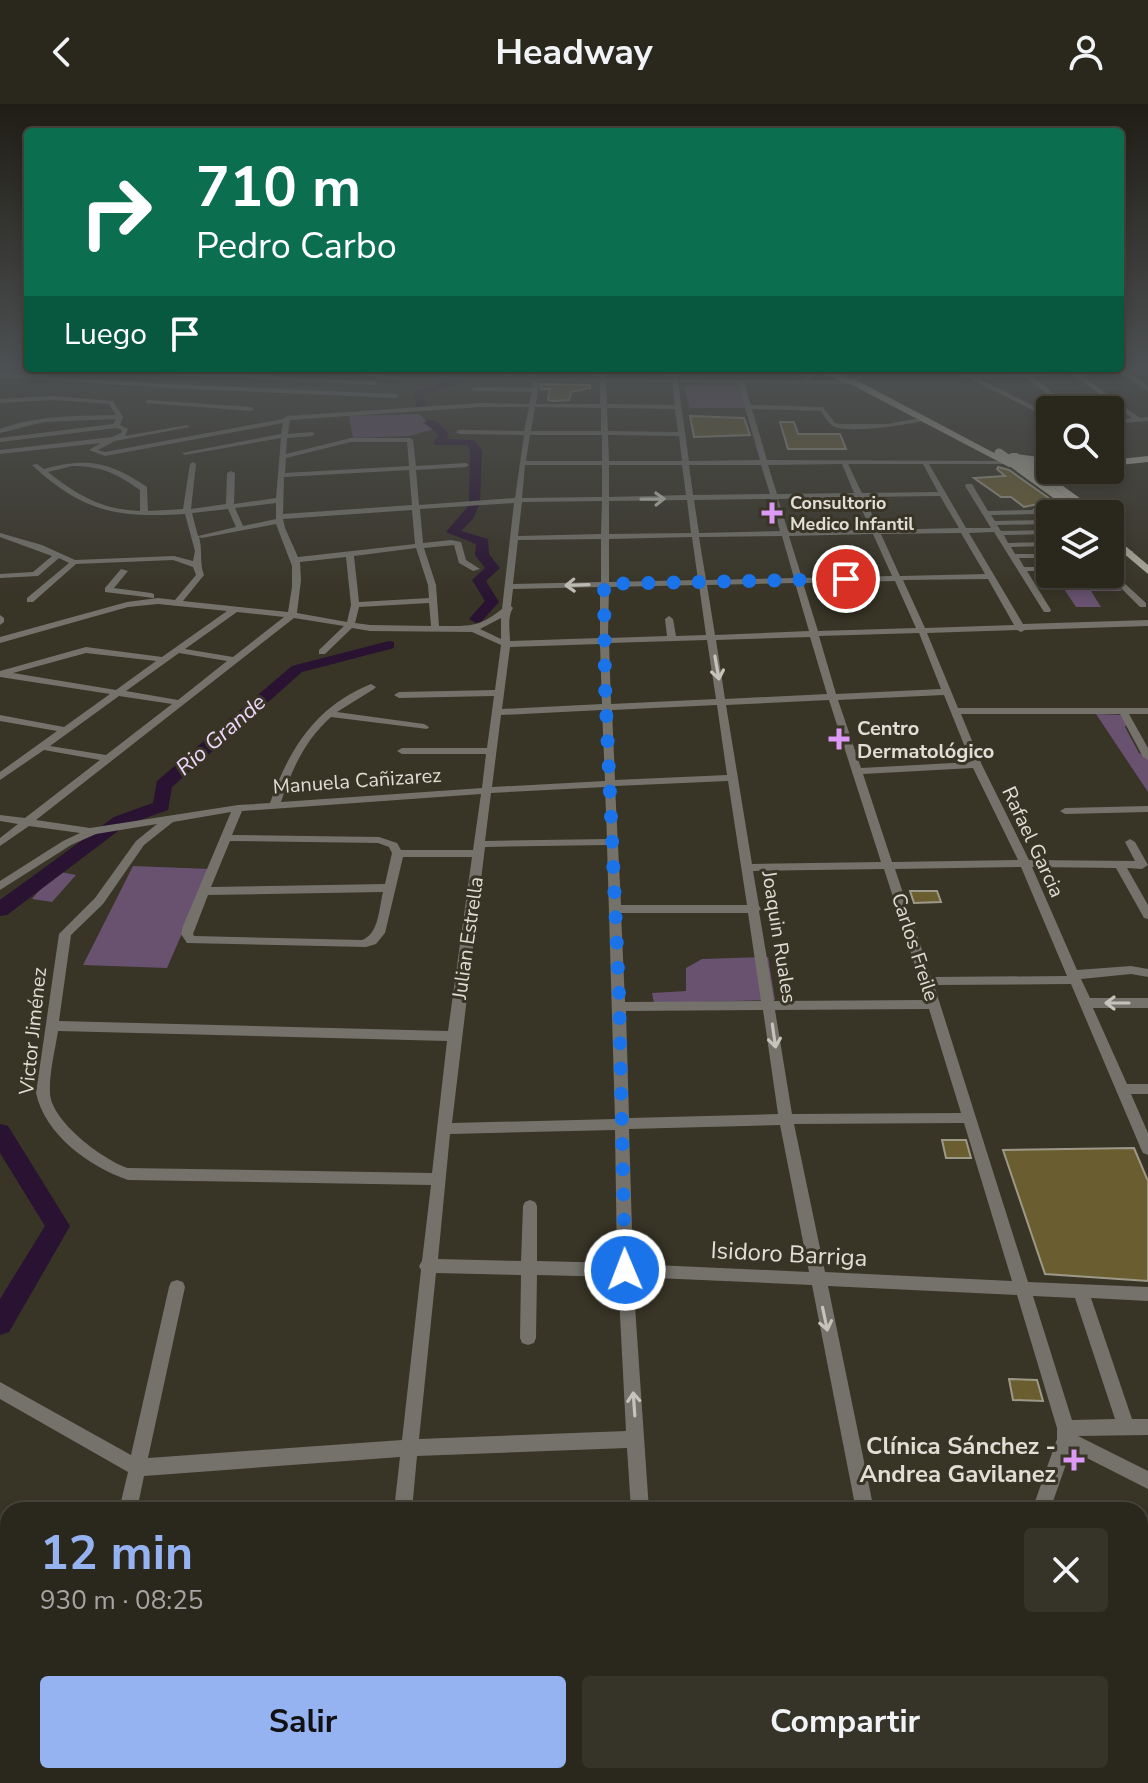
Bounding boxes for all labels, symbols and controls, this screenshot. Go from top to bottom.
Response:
text: Headway [495,28,653,77]
icon: back [40,30,84,74]
icon: person [1064,30,1108,74]
text: 710 m [196,149,361,226]
icon: right [64,160,168,264]
text: Pedro Carbo [196,222,397,271]
icon: arrive [163,312,207,356]
text: Luego [64,314,147,355]
map controls [1036,396,1124,588]
button: search [1036,396,1124,484]
place label: Consultorio Medico Infantil [790,491,914,536]
one-way arrow [639,492,666,507]
button: layers [1036,500,1124,588]
marker: Consultorio Medico Infantil [761,502,783,524]
pin [812,545,880,613]
icon: arrive [824,557,868,601]
one-way arrow [564,578,591,593]
one-way arrow [710,655,725,681]
water label: Rio Grande [170,687,273,782]
place label: Centro Dermatológico [857,715,994,765]
marker: Centro Dermatológico [828,728,850,750]
street label: Manuela Cañizarez [272,762,442,800]
street label: Rafael Garcia [996,782,1070,902]
street label: Joaquin Ruales [755,868,803,1005]
street label: Julian Estrella [446,875,490,1002]
street label: Carlos Freile [885,890,945,1004]
street label: Victor Jiménez [13,966,53,1097]
one-way arrow [1104,995,1131,1011]
one-way arrow [767,1023,782,1048]
position arrow [583,1228,667,1312]
street label: Isidoro Barriga [710,1234,868,1274]
one-way arrow [819,1306,834,1331]
one-way arrow [626,1391,641,1418]
place label: Clínica Sánchez - Andrea Gavilanez [859,1430,1056,1490]
marker: Clínica Sánchez - Andrea Gavilanez [1063,1449,1085,1471]
text: 12 min [40,1520,193,1586]
button: close [1024,1528,1108,1612]
text: 930 m · 08:25 [40,1583,203,1618]
button: Salir [40,1676,566,1768]
button: Compartir [582,1676,1108,1768]

